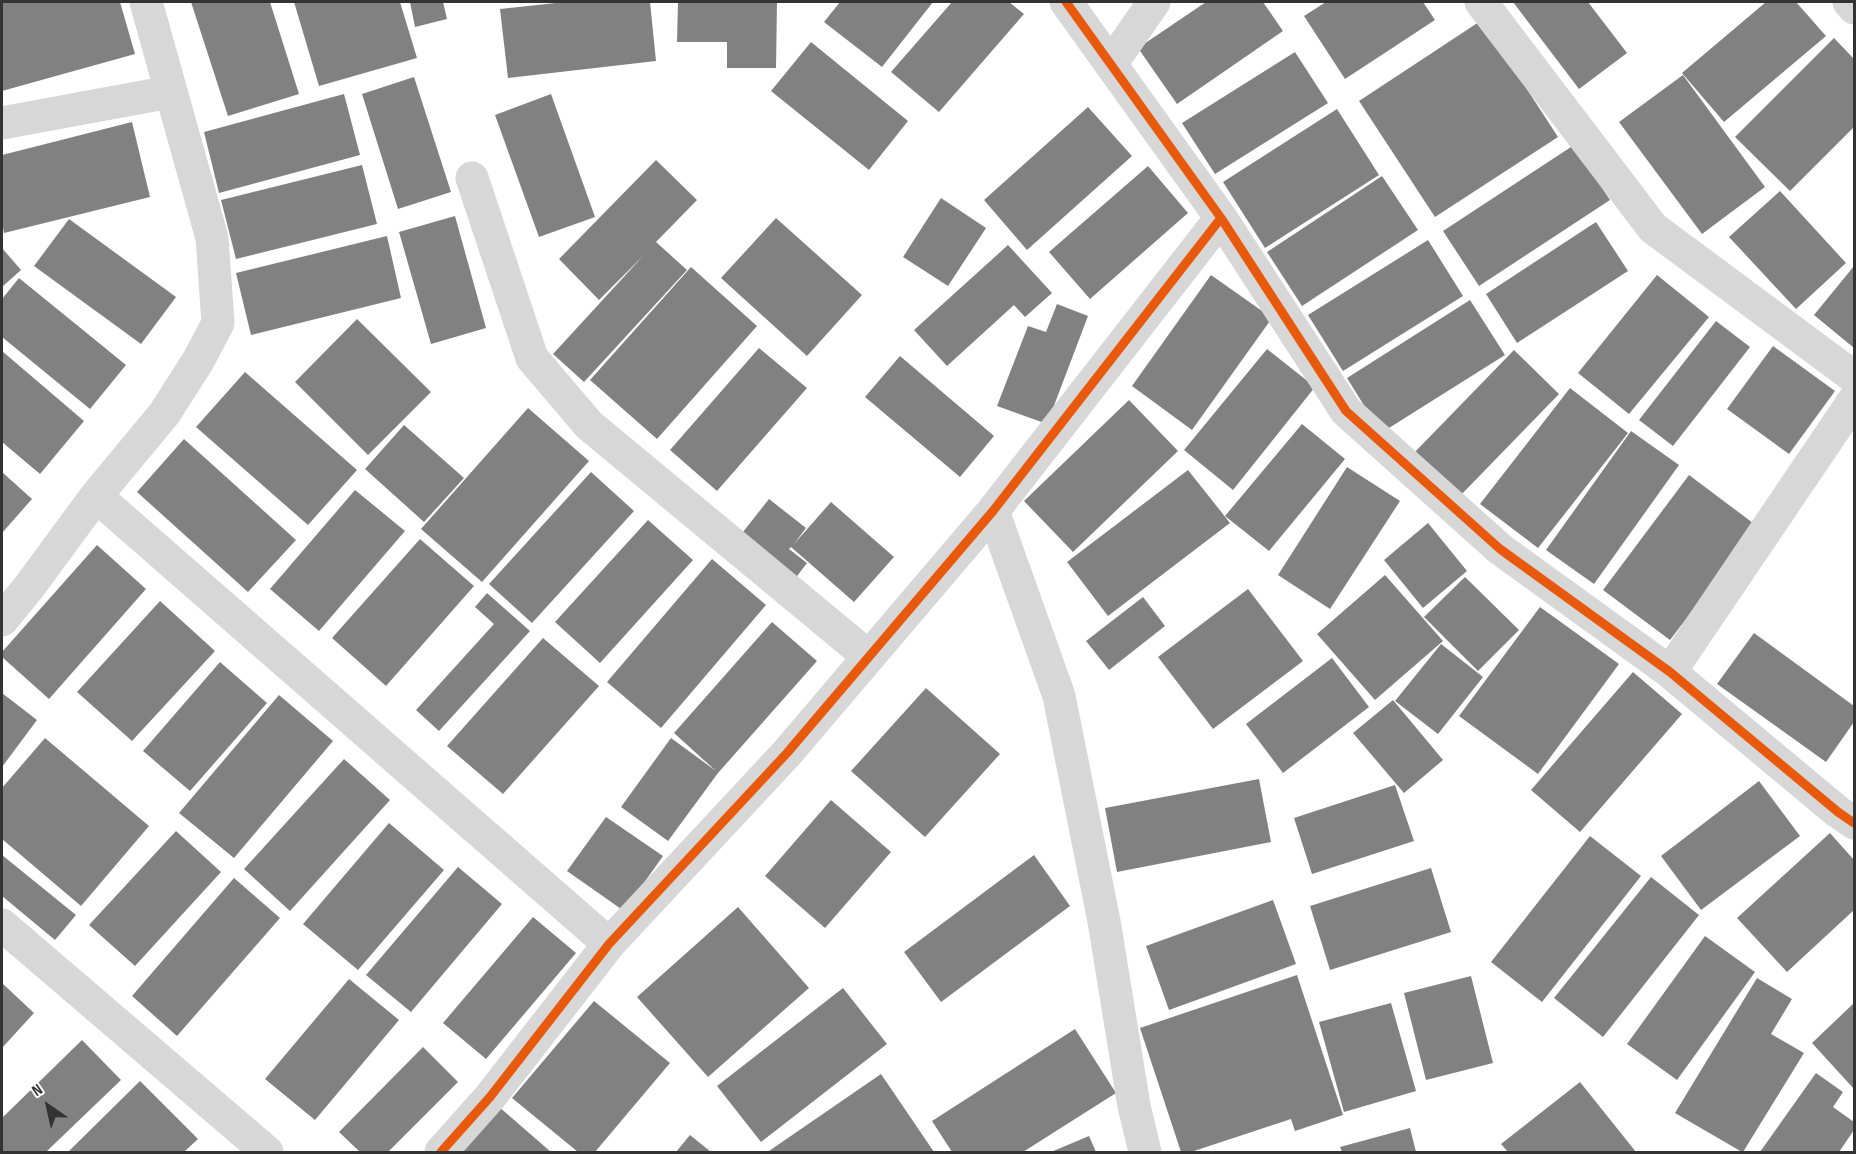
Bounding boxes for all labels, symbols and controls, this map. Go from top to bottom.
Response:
north arrow [18,1076,78,1136]
text: N [29,1080,47,1101]

